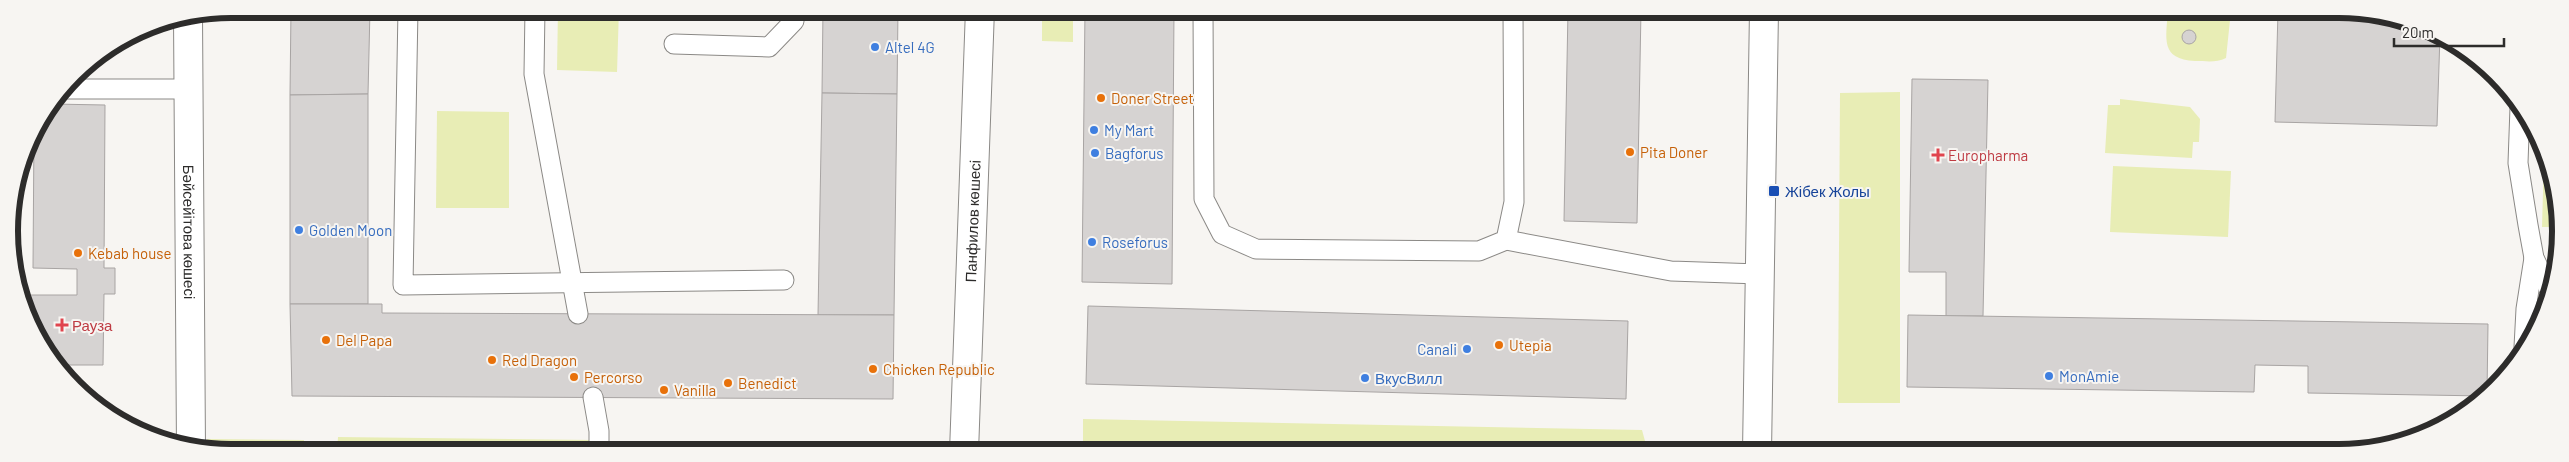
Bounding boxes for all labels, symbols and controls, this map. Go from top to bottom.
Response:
scale bar [2394,15,2504,47]
text: 20 m [2402,23,2434,41]
place label: Altel 4G [885,38,935,56]
marker: Altel 4G [869,41,881,53]
place label: Doner Street [1111,89,1194,107]
marker: Doner Street [1095,92,1107,104]
place label: My Mart [1104,121,1154,139]
marker: My Mart [1088,124,1100,136]
place label: Pita Doner [1640,143,1708,161]
place label: Bagforus [1105,144,1164,162]
marker: Pita Doner [1624,146,1636,158]
place label: Europharma [1948,146,2028,164]
marker: Bagforus [1089,147,1101,159]
marker: Europharma [1932,149,1944,161]
street label: Панфилов көшесі [961,160,984,283]
street label: Бәйсейітова көшесі [180,165,199,299]
place label: Жібек Жолы [1785,182,1870,200]
marker: Жібек Жолы [1767,184,1781,198]
place label: Golden Moon [309,221,392,239]
marker: Golden Moon [293,224,305,236]
place label: Roseforus [1102,233,1168,251]
marker: Roseforus [1086,236,1098,248]
place label: Kebab house [88,244,171,262]
marker: Kebab house [72,247,84,259]
place label: Рауза [72,316,113,334]
marker: Рауза [56,319,68,331]
place label: Del Papa [336,331,392,349]
marker: Del Papa [320,334,332,346]
place label: Utepia [1509,336,1552,354]
marker: Utepia [1493,339,1505,351]
place label: Canali [1417,340,1457,358]
marker: Canali [1461,343,1473,355]
place label: Red Dragon [502,351,577,369]
marker: Red Dragon [486,354,498,366]
place label: Chicken Republic [883,360,995,378]
marker: Chicken Republic [867,363,879,375]
place label: MonAmie [2059,367,2119,385]
place label: Percorso [584,368,643,386]
place label: ВкусВилл [1375,369,1442,387]
marker: MonAmie [2043,370,2055,382]
marker: Percorso [568,371,580,383]
marker: ВкусВилл [1359,372,1371,384]
place label: Benedict [738,374,797,392]
marker: Benedict [722,377,734,389]
place label: Vanilla [674,381,716,399]
marker: Vanilla [658,384,670,396]

